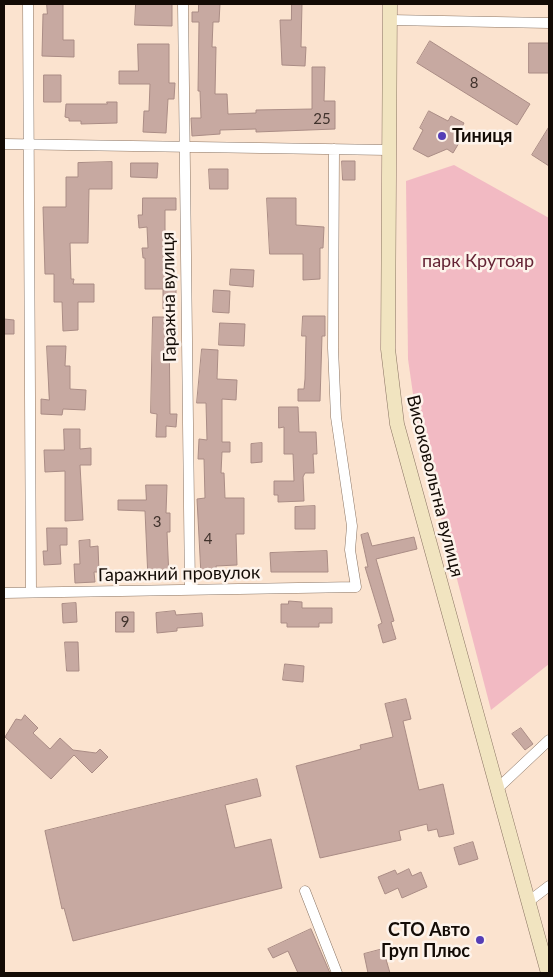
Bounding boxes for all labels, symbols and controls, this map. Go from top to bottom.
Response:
house number: 8 [470,74,478,92]
house number: 25 [313,110,331,128]
place label: Тиниця [452,125,512,147]
marker: Тиниця [436,130,448,142]
street label: Гаражна вулиця [157,231,181,363]
park label: парк Крутояр [422,250,534,272]
street label: Високовольтна вулиця [402,393,468,579]
house number: 3 [153,513,161,531]
house number: 4 [204,530,212,548]
street label: Гаражний провулок [98,562,260,586]
house number: 9 [121,613,129,631]
place label: СТО Авто Груп Плюс [381,919,470,962]
marker: СТО Авто Груп Плюс [474,934,486,946]

